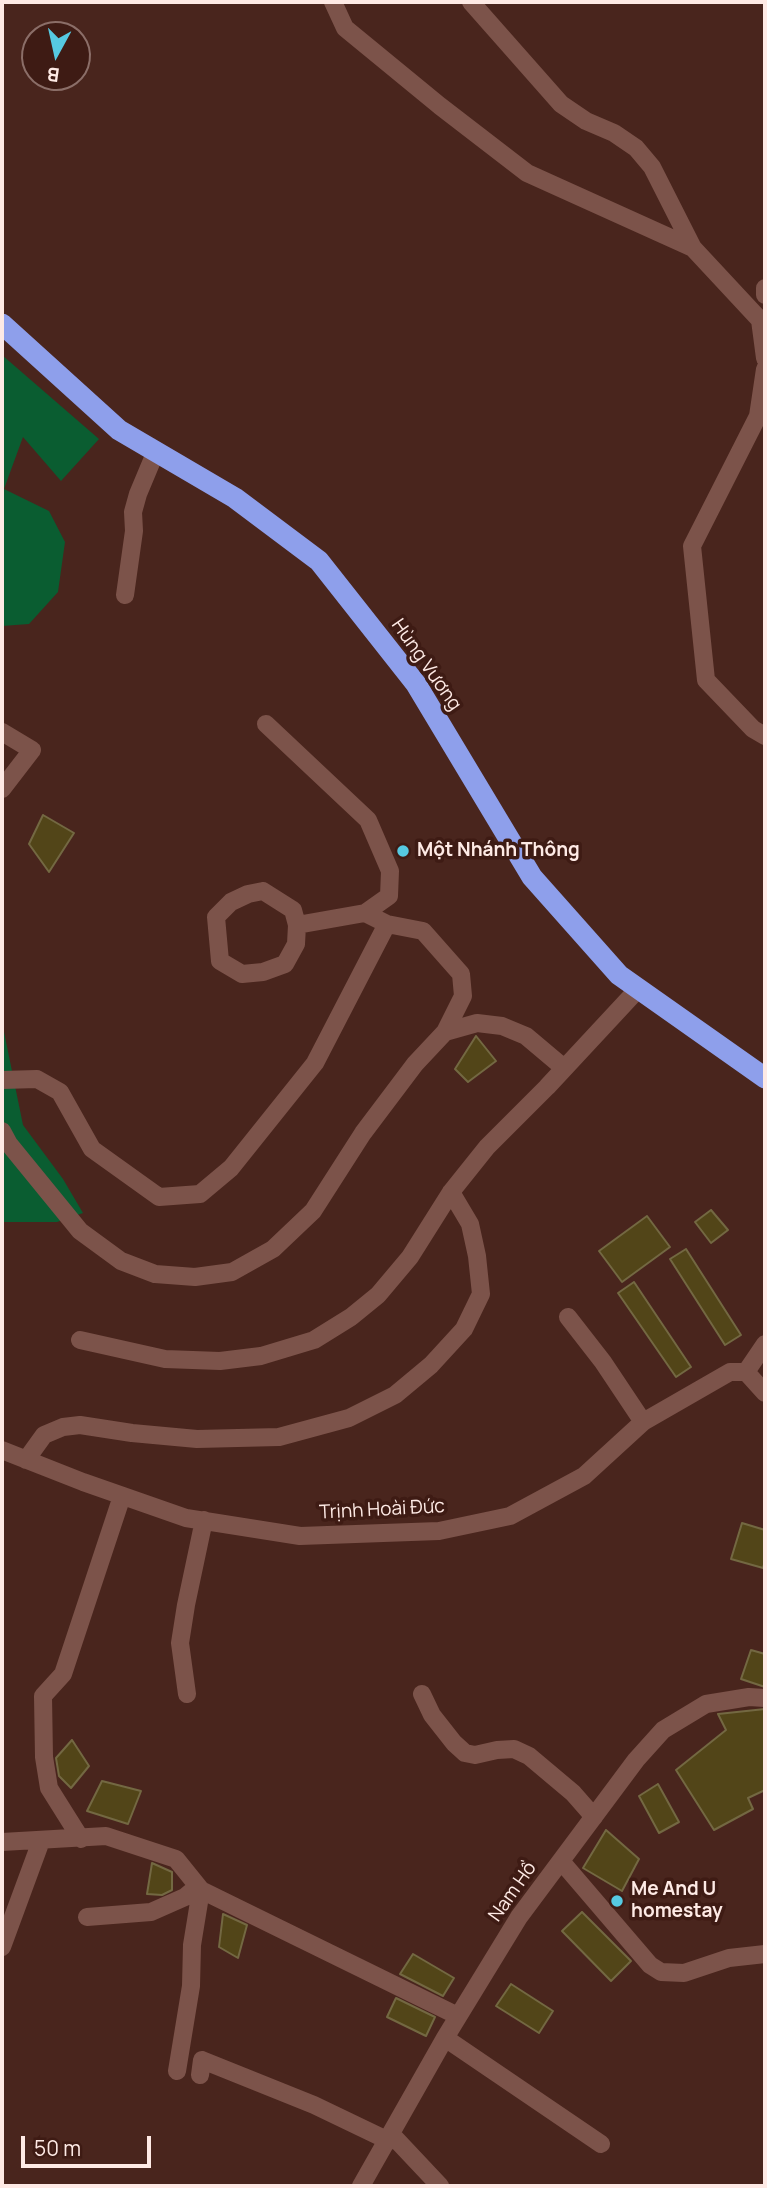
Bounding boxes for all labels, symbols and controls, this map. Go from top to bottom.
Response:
north arrow [21,21,91,91]
text: B [46,61,61,89]
street label: Hùng Vương [386,615,466,715]
place label: Một Nhánh Thông [417,840,580,862]
marker: Một Nhánh Thông [395,843,411,859]
street label: Trịnh Hoài Đức [319,1495,445,1525]
street label: Nam Hồ [484,1858,542,1926]
place label: Me And U homestay [631,1879,723,1923]
marker: Me And U homestay [609,1893,625,1909]
scale bar [24,2122,154,2166]
text: 50 m [34,2134,81,2162]

